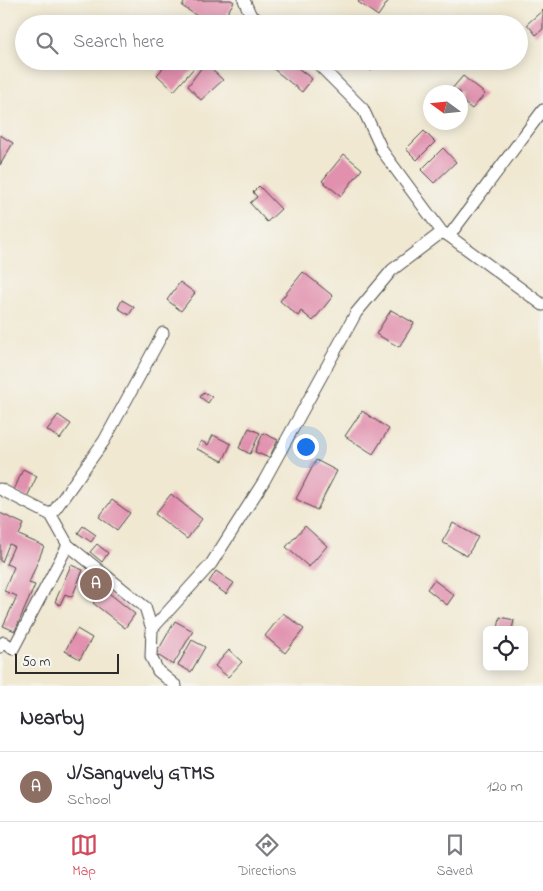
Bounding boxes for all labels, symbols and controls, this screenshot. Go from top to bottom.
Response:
search box [15,15,528,70]
icon: search [33,29,61,57]
text: Search here [73,29,164,56]
north arrow [423,85,468,130]
your location [293,434,319,460]
pin: A [80,565,112,603]
map controls [483,626,528,671]
button: locate [483,626,528,671]
scale bar [15,651,119,674]
text: 50 m [22,652,50,673]
text: Nearby [20,704,84,734]
text: J/Sanguvely GTMS [67,761,215,788]
text: A [31,775,41,799]
text: 120 m [487,775,523,799]
text: School [67,788,111,812]
tab: Map [70,831,98,882]
tab: Directions [238,831,296,882]
tab: Saved [436,831,473,882]

